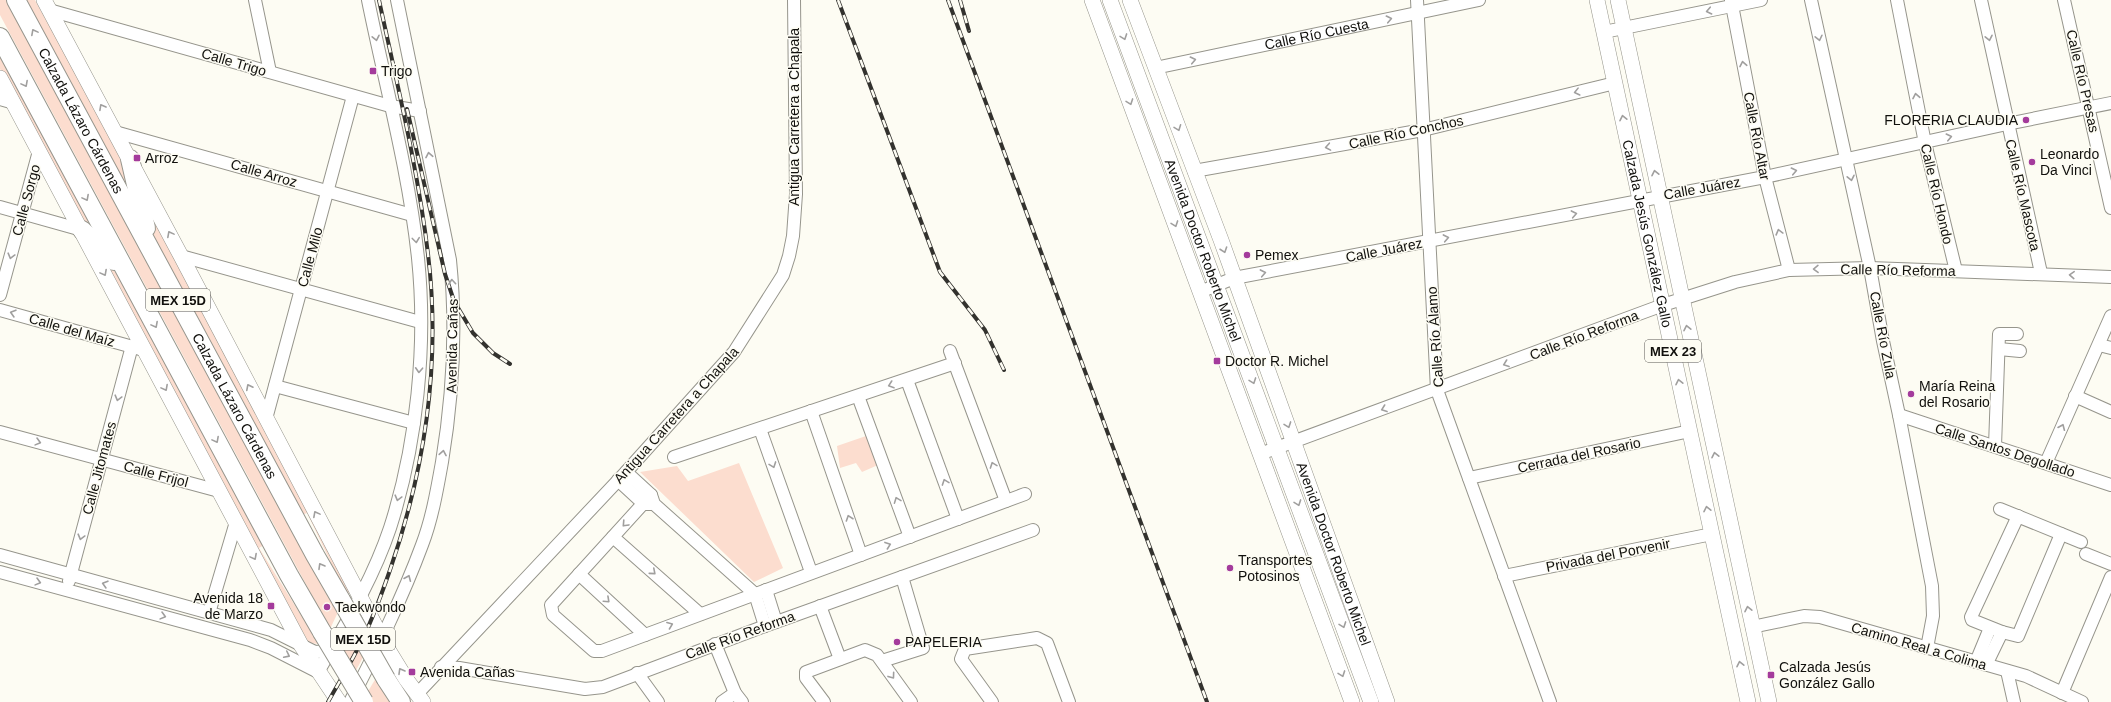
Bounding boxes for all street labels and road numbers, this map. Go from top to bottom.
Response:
street label: Calle Río Cuesta [1263,15,1370,53]
street label: Antigua Carretera a Chapala [786,28,802,206]
street label: Calle Río Presas [2063,28,2103,134]
street label: Calzada Lázaro Cárdenas [35,45,127,196]
street label: Calle Trigo [200,45,269,79]
street label: Calle Río Altar [1741,91,1773,182]
street label: Calle Río Conchos [1347,112,1465,152]
street label: Calle Río Mascota [2002,137,2044,253]
street label: Calzada Jesús González Gallo [1619,138,1675,329]
street label: Calle Río Hondo [1918,142,1956,246]
street label: Calle Arroz [229,156,299,190]
street label: Avenida Doctor Roberto Michel [1162,157,1244,344]
street label: Calle Sorgo [9,162,43,237]
street label: Calle Juárez [1662,173,1742,203]
street label: Calle Milo [294,225,326,289]
street label: Calle Juárez [1344,235,1424,265]
street label: Calle Río Reforma [1840,261,1956,279]
street label: Calle Río Álamo [1423,286,1447,388]
road number: MEX 15D [146,289,210,311]
street label: Calle Río Zula [1867,290,1899,380]
street label: Avenida Cañas [443,299,461,393]
street label: Calle Río Reforma [1527,307,1641,363]
street label: Calle del Maíz [27,310,117,350]
street label: Calzada Lázaro Cárdenas [189,330,280,481]
road number: MEX 23 [1645,340,1701,362]
street label: Antigua Carretera a Chapala [610,343,742,487]
street label: Calle Jitomates [79,420,119,516]
street label: Calle Santos Degollado [1933,420,2077,480]
street label: Cerrada del Rosario [1516,434,1642,476]
street label: Calle Frijol [122,458,190,490]
street label: Avenida Doctor Roberto Michel [1293,460,1374,648]
street label: Privada del Porvenir [1545,535,1672,575]
street label: Calle Río Reforma [683,608,797,662]
street label: Camino Real a Colima [1849,619,1989,673]
road number: MEX 15D [331,628,395,650]

